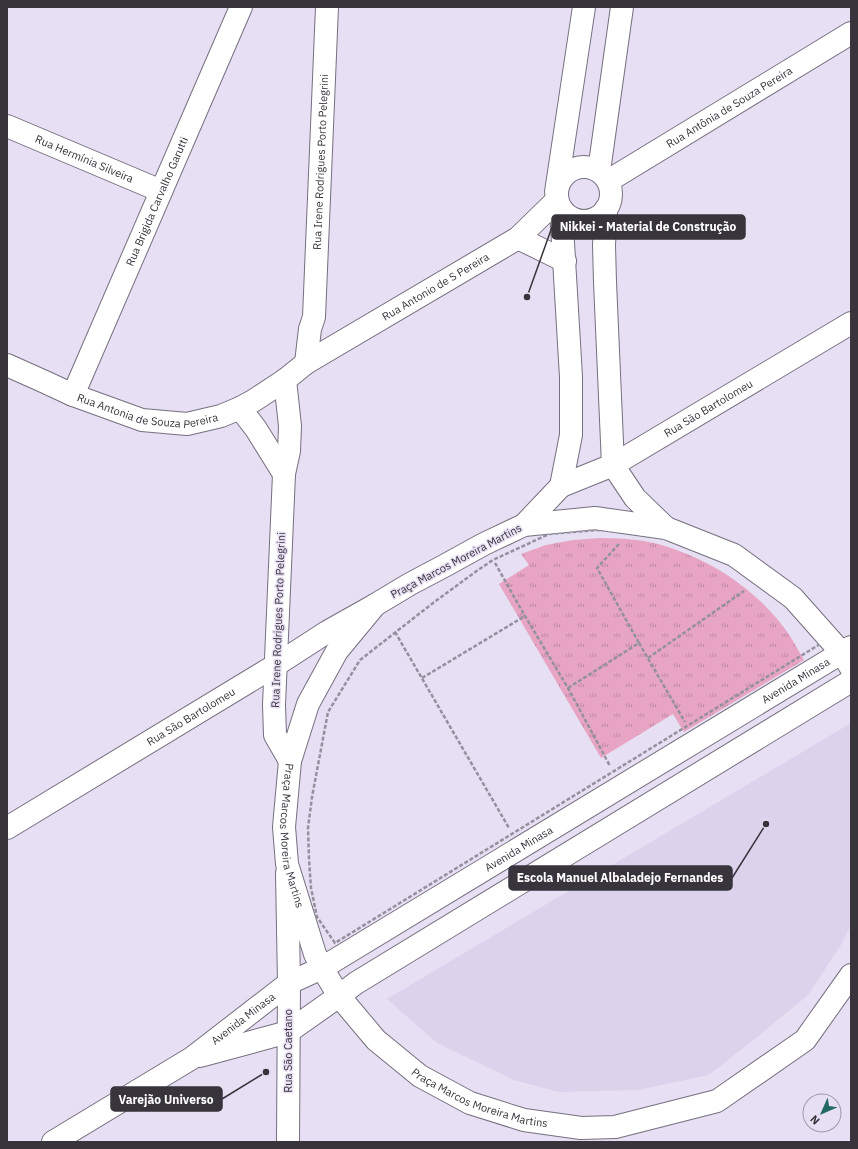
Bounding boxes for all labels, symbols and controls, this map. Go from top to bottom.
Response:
street label: Rua Antônia de Souza Pereira [664,63,795,151]
street label: Rua Irene Rodrigues Porto Pelegrini [310,74,331,250]
street label: Rua Hermínia Silveira [33,132,136,186]
street label: Rua Brigida Carvalho Garutti [123,135,191,268]
callout: Nikkei - Material de Construção [552,215,745,239]
text: Nikkei - Material de Construção [560,219,737,234]
street label: Rua Antonio de S Pereira [379,250,492,324]
street label: Rua São Bartolomeu [661,376,755,440]
street label: Rua Antonia de Souza Pereira [75,390,219,431]
street label: Praça Marcos Moreira Martins [388,520,524,602]
street label: Rua Irene Rodrigues Porto Pelegrini [268,532,288,708]
street label: Avenida Minasa [759,655,832,707]
street label: Rua São Bartolomeu [144,684,238,749]
street label: Praça Marcos Moreira Martins [277,763,307,909]
street label: Avenida Minasa [482,823,555,875]
callout: Escola Manuel Albaladejo Fernandes [509,866,732,890]
text: Escola Manuel Albaladejo Fernandes [517,870,723,885]
street label: Avenida Minasa [208,989,278,1048]
street label: Rua São Caetano [281,1009,295,1093]
street label: Praça Marcos Moreira Martins [409,1065,549,1130]
callout: Varejão Universo [111,1087,222,1111]
text: Varejão Universo [118,1092,214,1107]
north arrow [802,1093,842,1133]
text: N [807,1112,823,1128]

